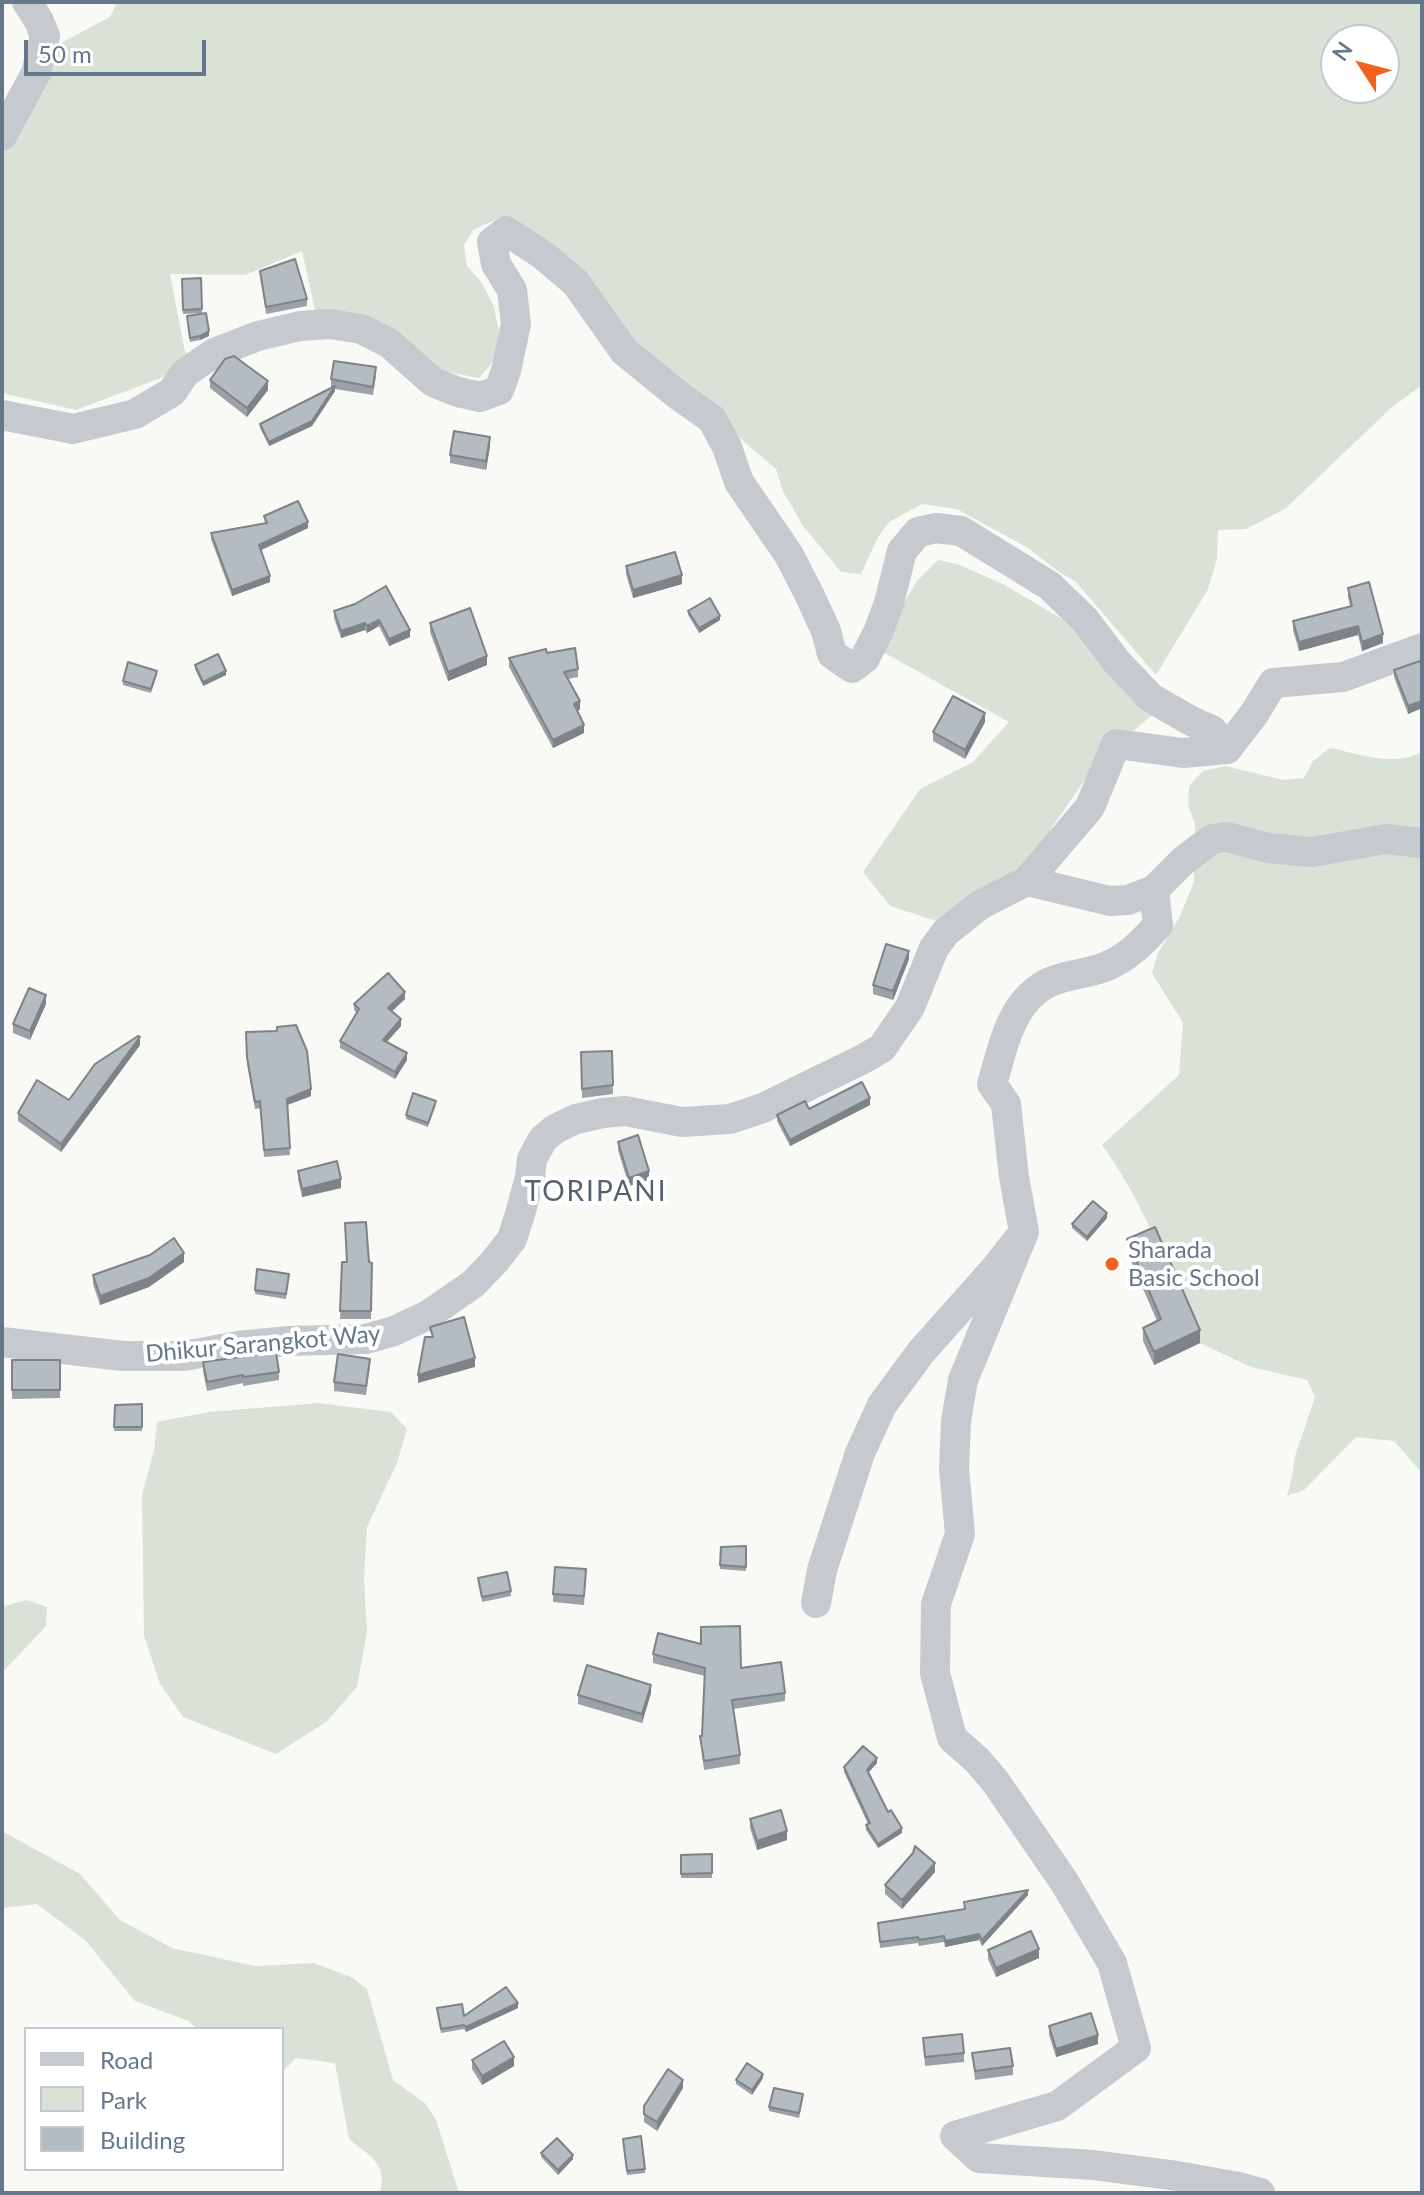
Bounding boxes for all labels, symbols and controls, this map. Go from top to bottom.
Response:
scale bar [28,24,210,74]
north arrow [1320,24,1400,104]
text: N [1326,36,1358,66]
text: 50 m [38,39,92,68]
district label: TORIPANI [524,1175,668,1209]
place label: Sharada Basic School [1128,1236,1260,1292]
marker: Sharada Basic School [1103,1255,1121,1273]
street label: Dhikur Sarangkot Way [144,1319,382,1369]
legend [24,2027,284,2171]
text: Road [100,2045,153,2074]
text: Park [100,2085,147,2114]
text: Building [100,2125,185,2154]

